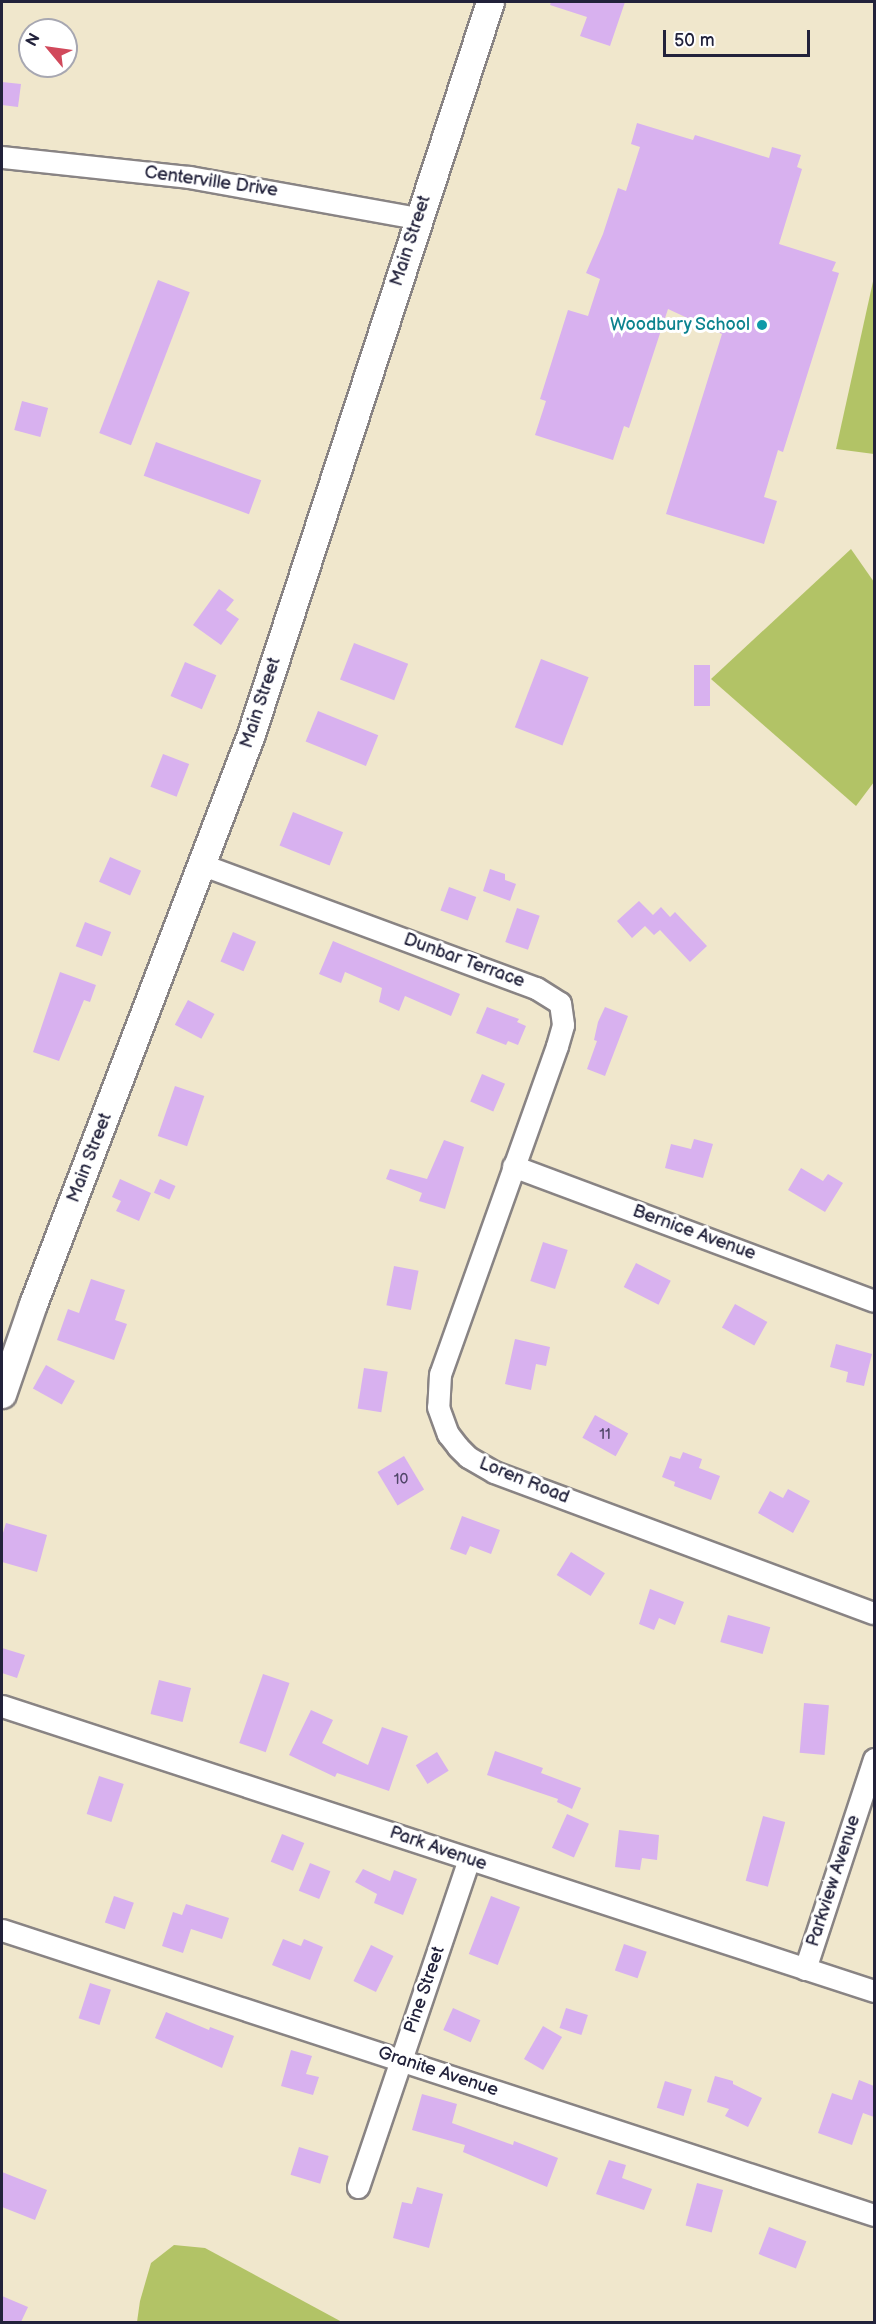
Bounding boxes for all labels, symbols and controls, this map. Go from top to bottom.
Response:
north arrow [18,18,78,78]
scale bar [666,18,813,56]
text: N [22,30,45,50]
text: 50 m [674,30,715,51]
street label: Centerville Drive [143,162,279,202]
street label: Main Street [386,193,436,289]
place label: Woodbury School [609,314,750,336]
marker: Woodbury School [755,318,769,332]
street label: Main Street [236,655,286,751]
street label: Dunbar Terrace [400,929,528,993]
street label: Main Street [63,1110,117,1206]
street label: Bernice Avenue [630,1201,758,1265]
house number: 11 [599,1426,611,1444]
street label: Loren Road [476,1453,572,1509]
house number: 10 [394,1471,408,1489]
street label: Parkview Avenue [803,1813,865,1949]
street label: Park Avenue [387,1822,489,1876]
street label: Pine Street [400,1944,450,2036]
street label: Granite Avenue [375,2042,501,2102]

